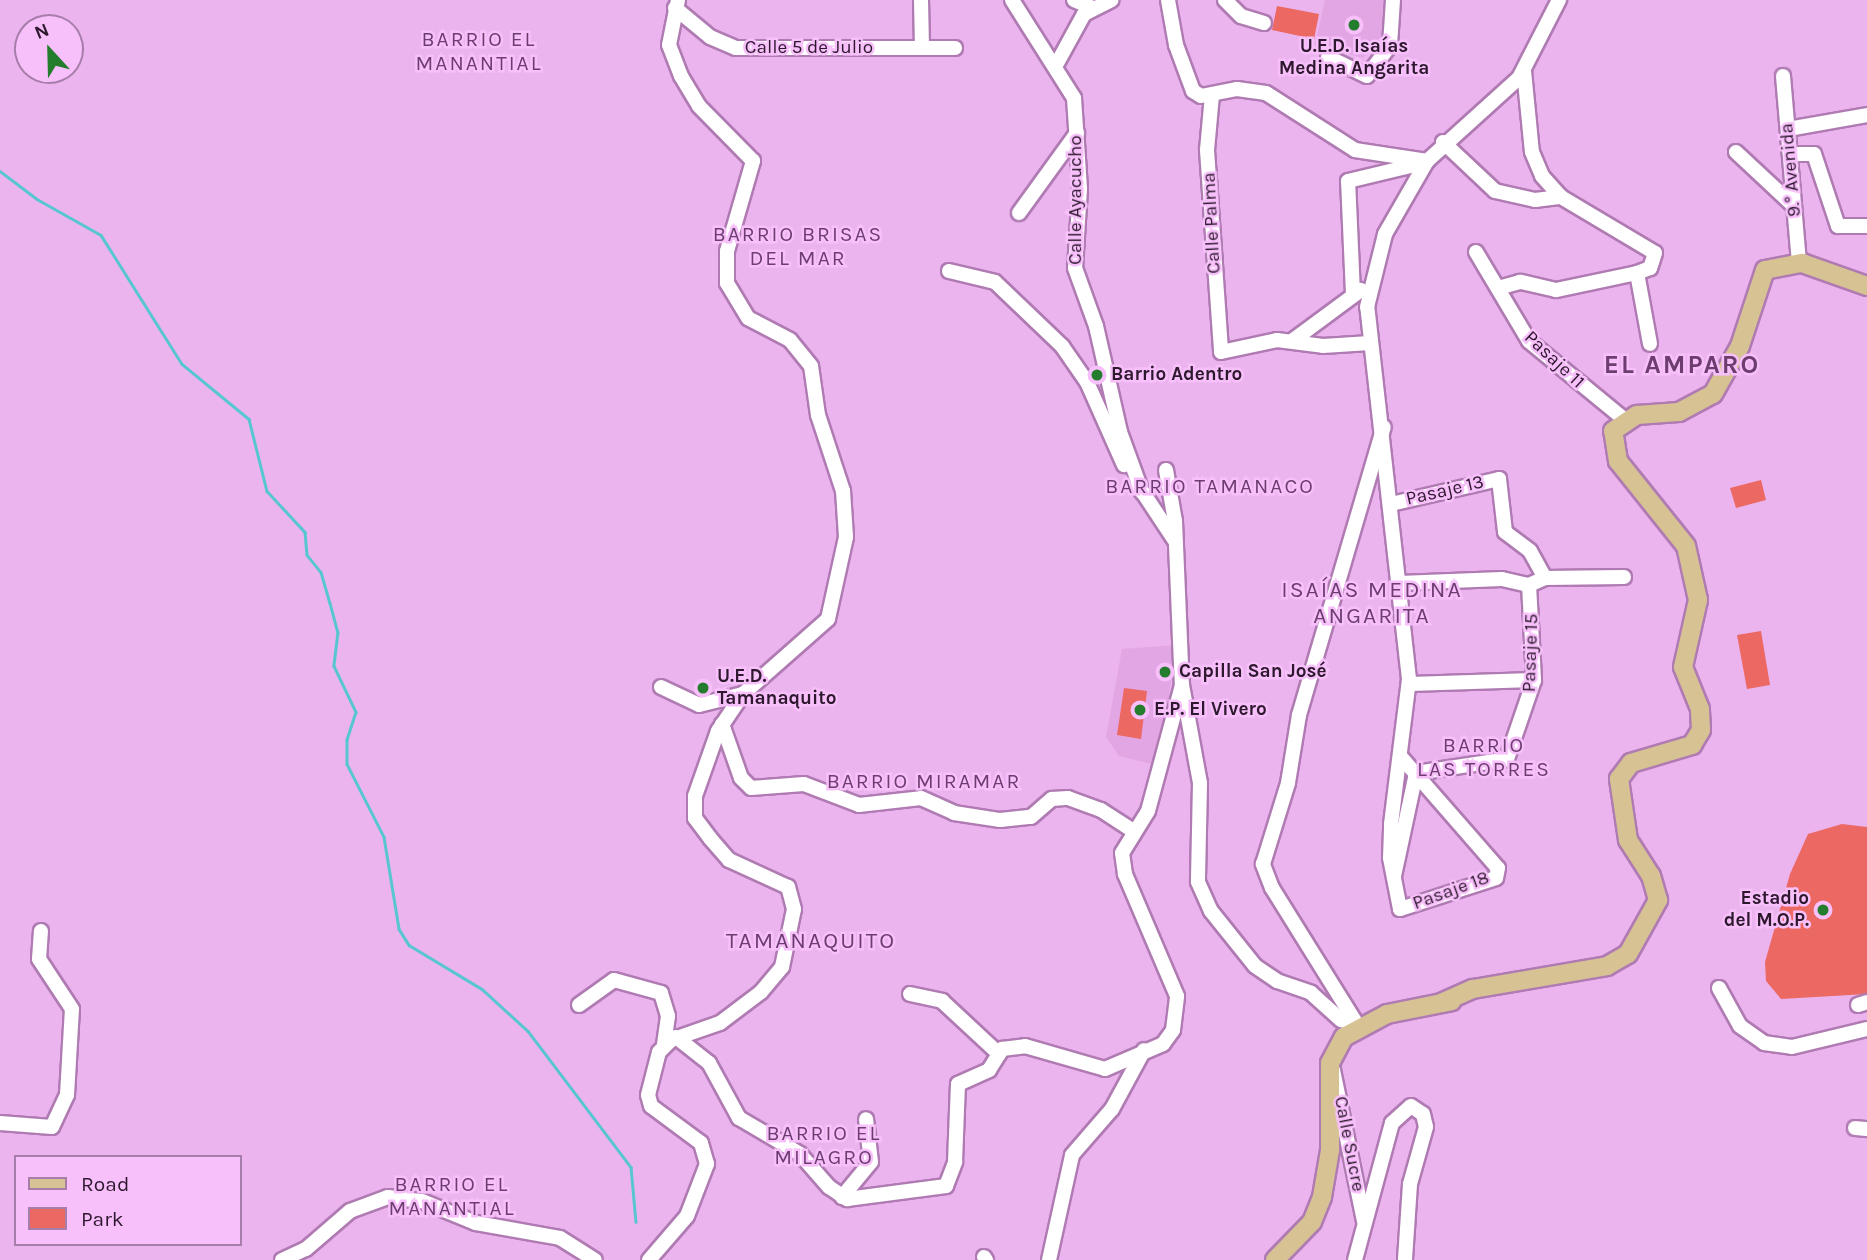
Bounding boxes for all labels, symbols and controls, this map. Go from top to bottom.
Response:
north arrow [14,14,84,84]
marker: U.E.D. Isaías Medina Angarita [1346,17,1362,33]
text: N [31,19,52,44]
district label: BARRIO EL MANANTIAL [417,26,541,76]
place label: U.E.D. Isaías Medina Angarita [1279,36,1429,80]
street label: Calle 5 de Julio [745,37,873,59]
street label: 9.° Avenida [1776,122,1806,218]
street label: Calle Ayacucho [1065,135,1087,265]
street label: Calle Palma [1198,172,1226,274]
district label: BARRIO BRISAS DEL MAR [714,221,882,271]
street label: Pasaje 11 [1519,326,1589,394]
district label: EL AMPARO [1605,349,1759,381]
place label: Barrio Adentro [1111,364,1242,386]
marker: Barrio Adentro [1089,367,1105,383]
street label: Pasaje 13 [1404,471,1486,511]
district label: BARRIO TAMANACO [1107,473,1313,499]
district label: ISAÍAS MEDINA ANGARITA [1283,576,1461,630]
street label: Pasaje 15 [1518,613,1544,693]
place label: Capilla San José [1179,661,1327,683]
marker: Capilla San José [1157,664,1173,680]
place label: U.E.D. Tamanaquito [717,666,836,710]
marker: U.E.D. Tamanaquito [695,680,711,696]
place label: E.P. El Vivero [1154,699,1267,721]
marker: E.P. El Vivero [1132,702,1148,718]
district label: BARRIO LAS TORRES [1418,732,1550,782]
district label: BARRIO MIRAMAR [828,768,1020,794]
street label: Pasaje 18 [1410,867,1492,915]
place label: Estadio del M.O.P. [1724,888,1809,932]
marker: Estadio del M.O.P. [1815,902,1831,918]
district label: TAMANAQUITO [727,927,895,955]
street label: Calle Sucre [1329,1094,1369,1194]
district label: BARRIO EL MILAGRO [768,1120,880,1170]
legend [14,1155,242,1246]
district label: BARRIO EL MANANTIAL [390,1171,514,1221]
text: Road [81,1172,129,1196]
text: Park [81,1207,124,1231]

